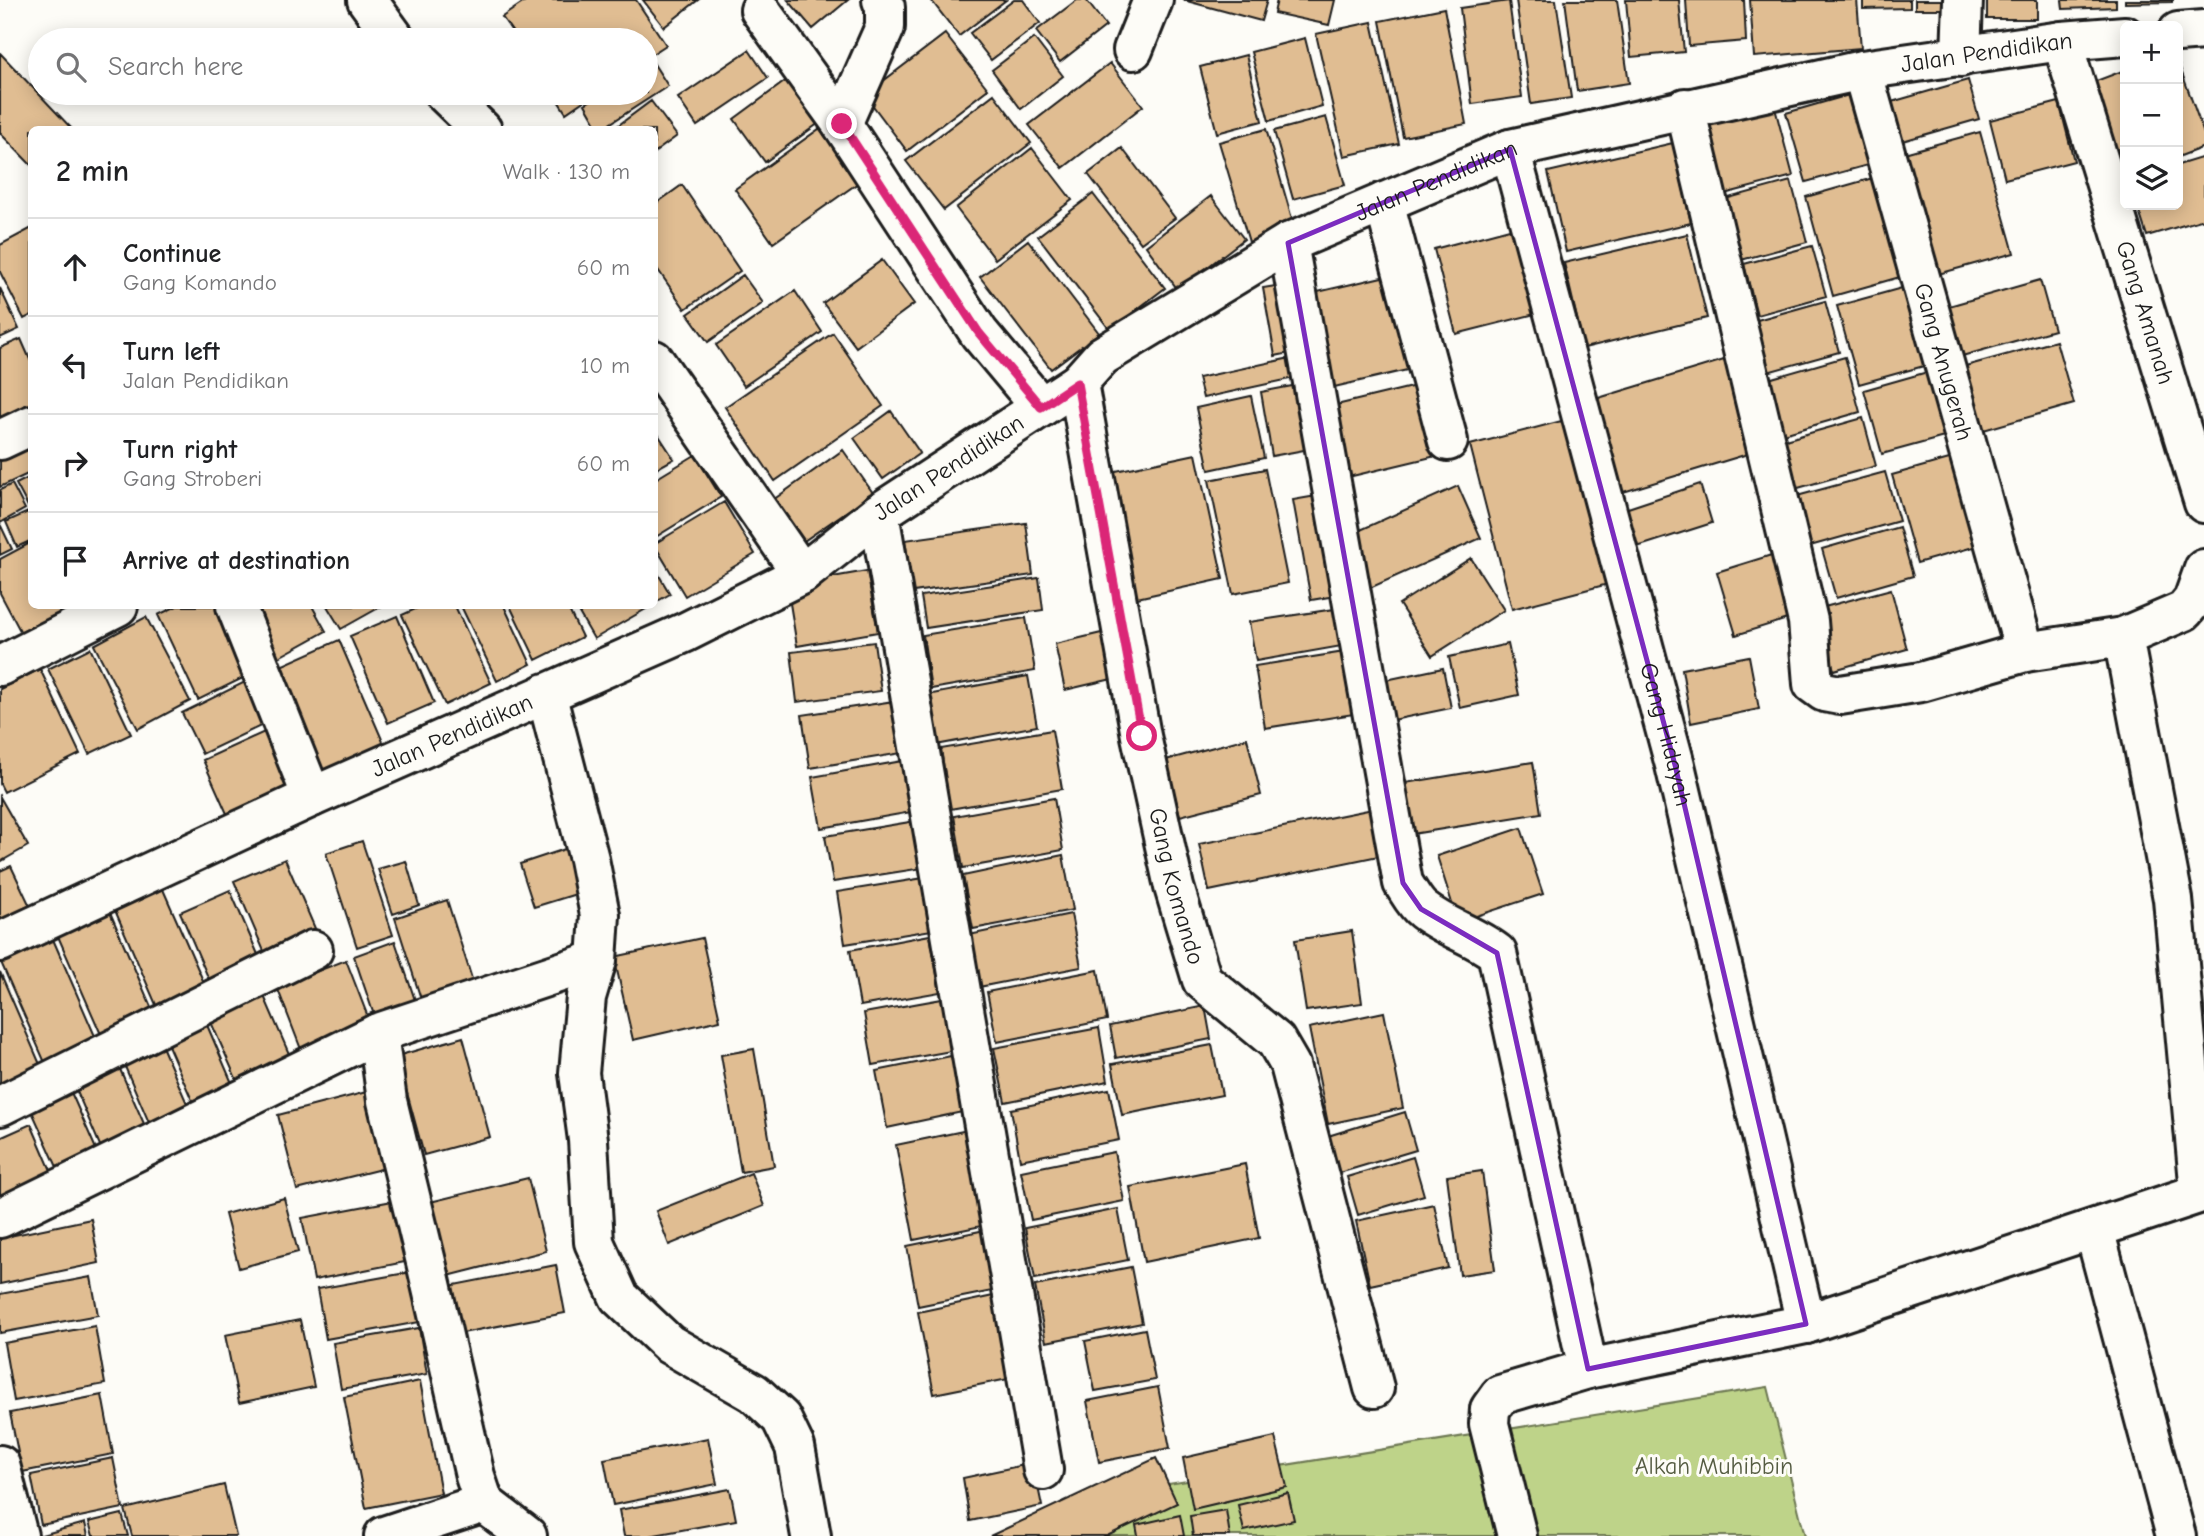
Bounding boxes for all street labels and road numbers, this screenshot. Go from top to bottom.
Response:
street label: Jalan Pendidikan [1899,26,2074,78]
street label: Jalan Pendidikan [1351,134,1521,227]
street label: Gang Amanah [2110,237,2181,387]
street label: Gang Anugerah [1908,280,1979,444]
street label: Jalan Pendidikan [869,408,1029,527]
street label: Gang Hidayah [1634,660,1698,809]
street label: Jalan Pendidikan [367,687,537,783]
street label: Gang Komando [1143,805,1211,968]

